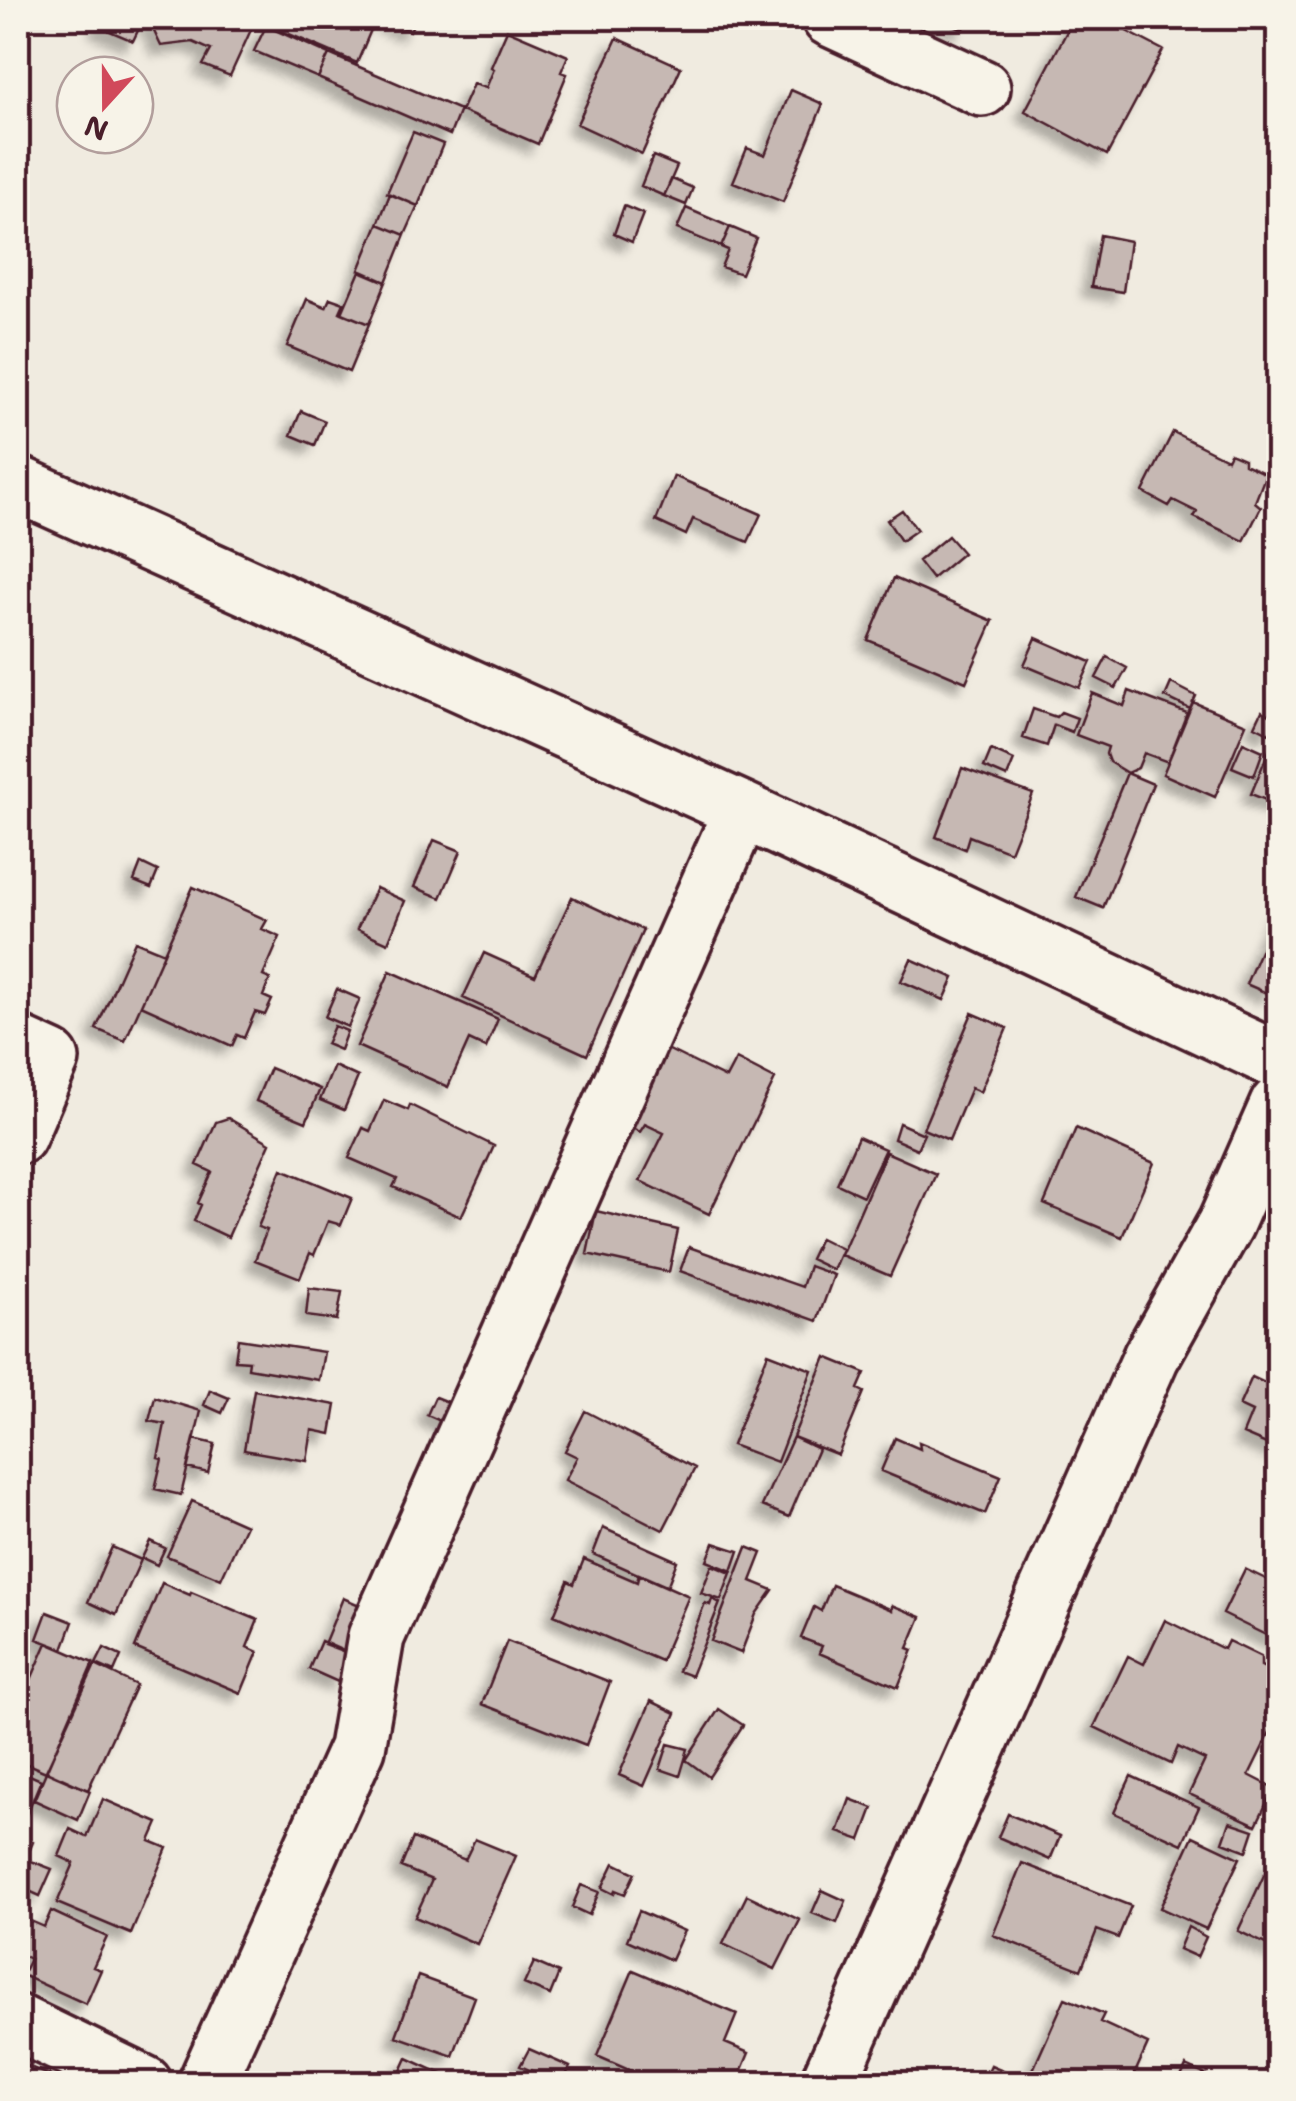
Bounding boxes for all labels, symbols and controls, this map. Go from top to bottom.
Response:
north arrow [55,55,155,155]
text: N [79,107,113,150]

